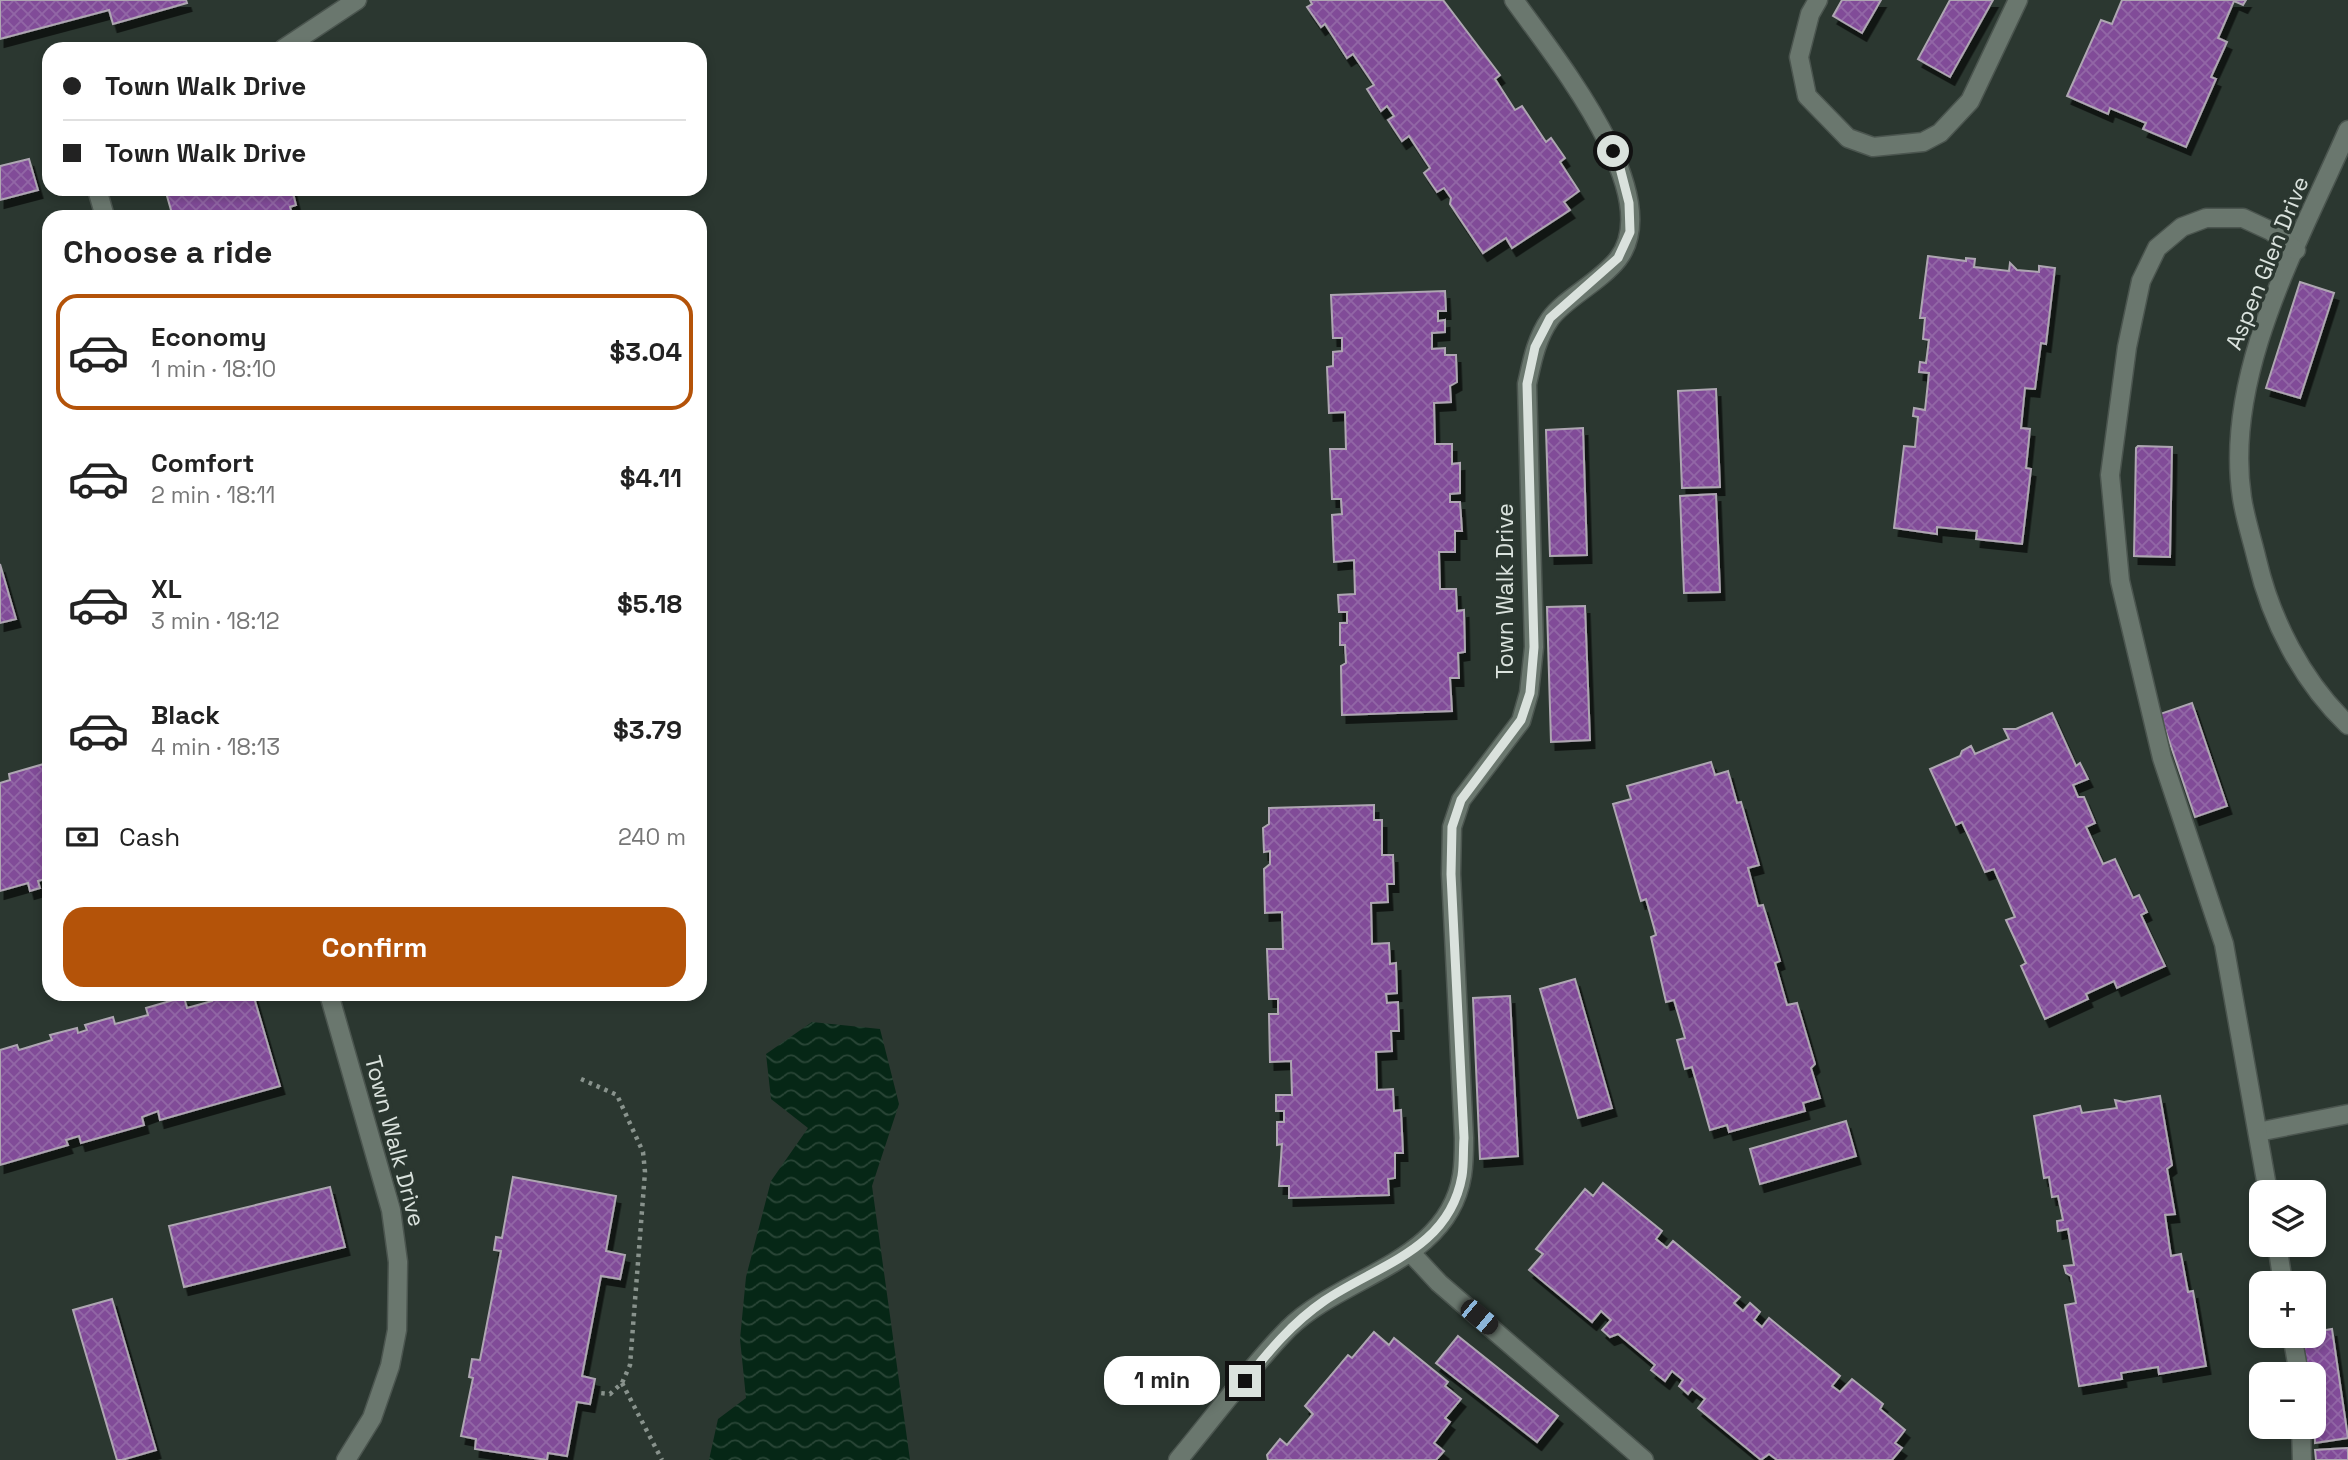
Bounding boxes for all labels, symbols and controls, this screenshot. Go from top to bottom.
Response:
text: Town Walk Drive [105,69,306,103]
route start [1597,135,1629,167]
text: Town Walk Drive [105,136,306,170]
street label: Aspen Glen Drive [2219,172,2315,354]
text: Choose a ride [63,232,273,272]
text: Economy [151,320,267,354]
icon: car [67,321,130,384]
text: $3.04 [610,335,682,369]
text: 1 min · 18:10 [151,354,276,384]
text: Comfort [151,446,254,480]
icon: car [67,447,130,510]
text: $4.11 [620,461,682,495]
text: 2 min · 18:11 [151,480,275,510]
street label: Town Walk Drive [1490,503,1520,679]
text: XL [151,572,182,606]
icon: car [67,573,130,636]
text: $5.18 [617,587,682,621]
text: 3 min · 18:12 [151,606,280,636]
text: Black [151,698,220,732]
icon: car [67,699,130,762]
text: $3.79 [613,713,682,747]
text: 4 min · 18:13 [151,732,280,762]
icon: cash [63,818,101,856]
text: Cash [119,820,180,854]
text: 240 m [618,822,686,852]
button: Confirm [63,907,686,987]
street label: Town Walk Drive [358,1052,432,1230]
map controls [2249,1180,2326,1439]
button: layers [2249,1180,2326,1257]
button: + [2249,1271,2326,1348]
car [1457,1295,1502,1339]
callout: 1 min [1105,1356,1220,1406]
button: − [2249,1362,2326,1439]
text: 1 min [1134,1365,1190,1395]
route end [1229,1365,1261,1397]

